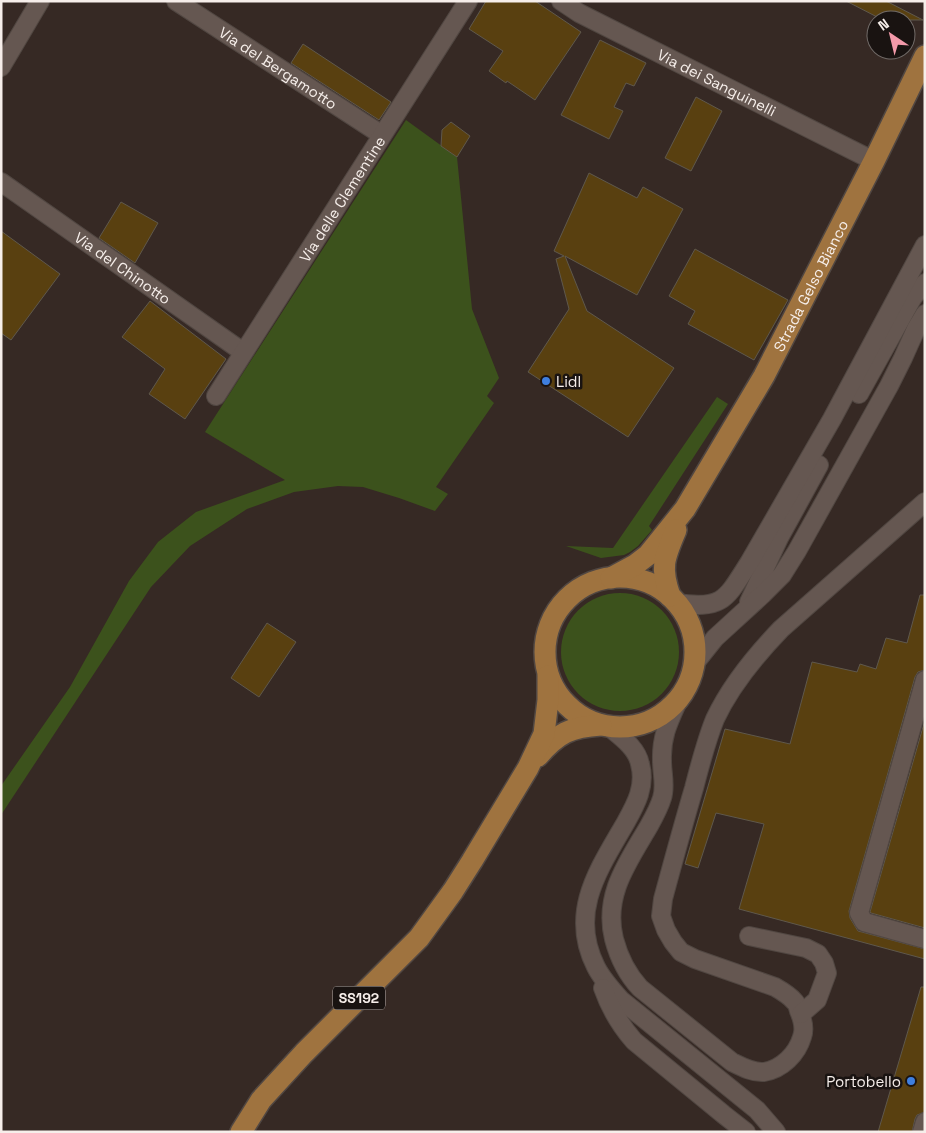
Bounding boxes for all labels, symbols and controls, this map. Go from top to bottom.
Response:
north arrow [866,10,916,60]
text: N [875,14,893,34]
street label: Via del Bergamotto [216,22,341,113]
street label: Via dei Sanguinelli [654,45,779,120]
street label: Via delle Clementine [295,132,389,265]
street label: Strada Gelso Bianco [769,217,852,355]
street label: Via del Chinotto [71,227,175,308]
place label: Lidl [556,372,581,391]
marker: Lidl [540,375,552,387]
road number: SS192 [333,986,385,1010]
place label: Portobello [826,1072,901,1091]
marker: Portobello [905,1075,917,1087]

